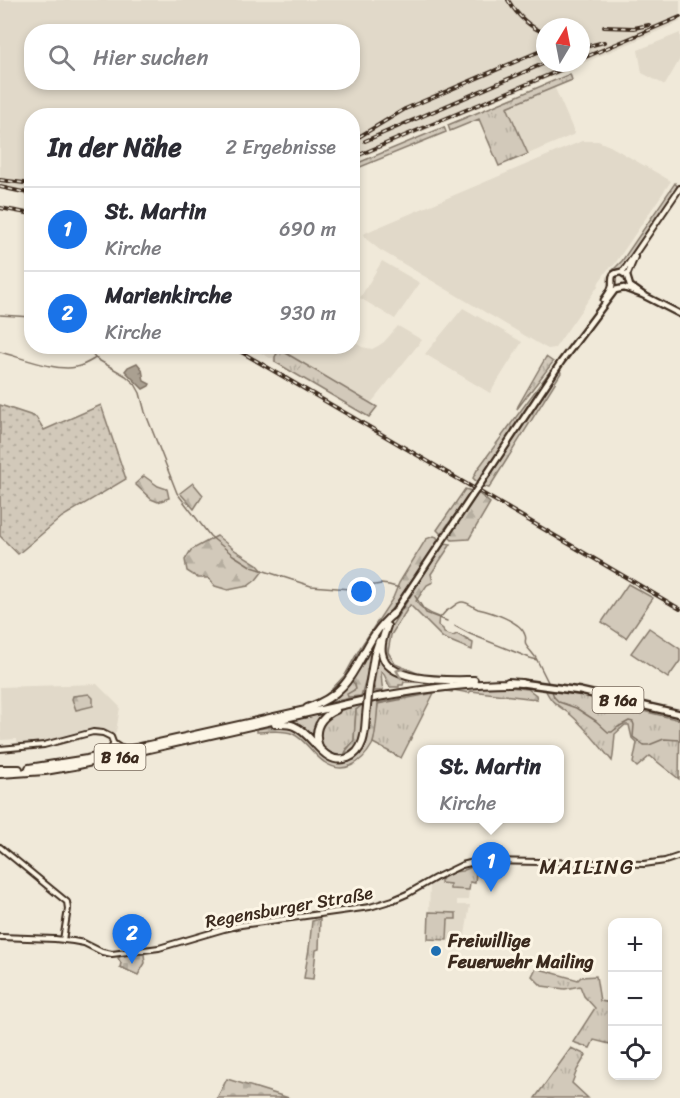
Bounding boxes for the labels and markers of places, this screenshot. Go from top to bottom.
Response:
pin: 1 [472,842,510,892]
pin: 2 [112,914,152,964]
place label: Freiwillige Feuerwehr Mailing [447,925,594,978]
marker: Freiwillige Feuerwehr Mailing [429,944,443,958]

